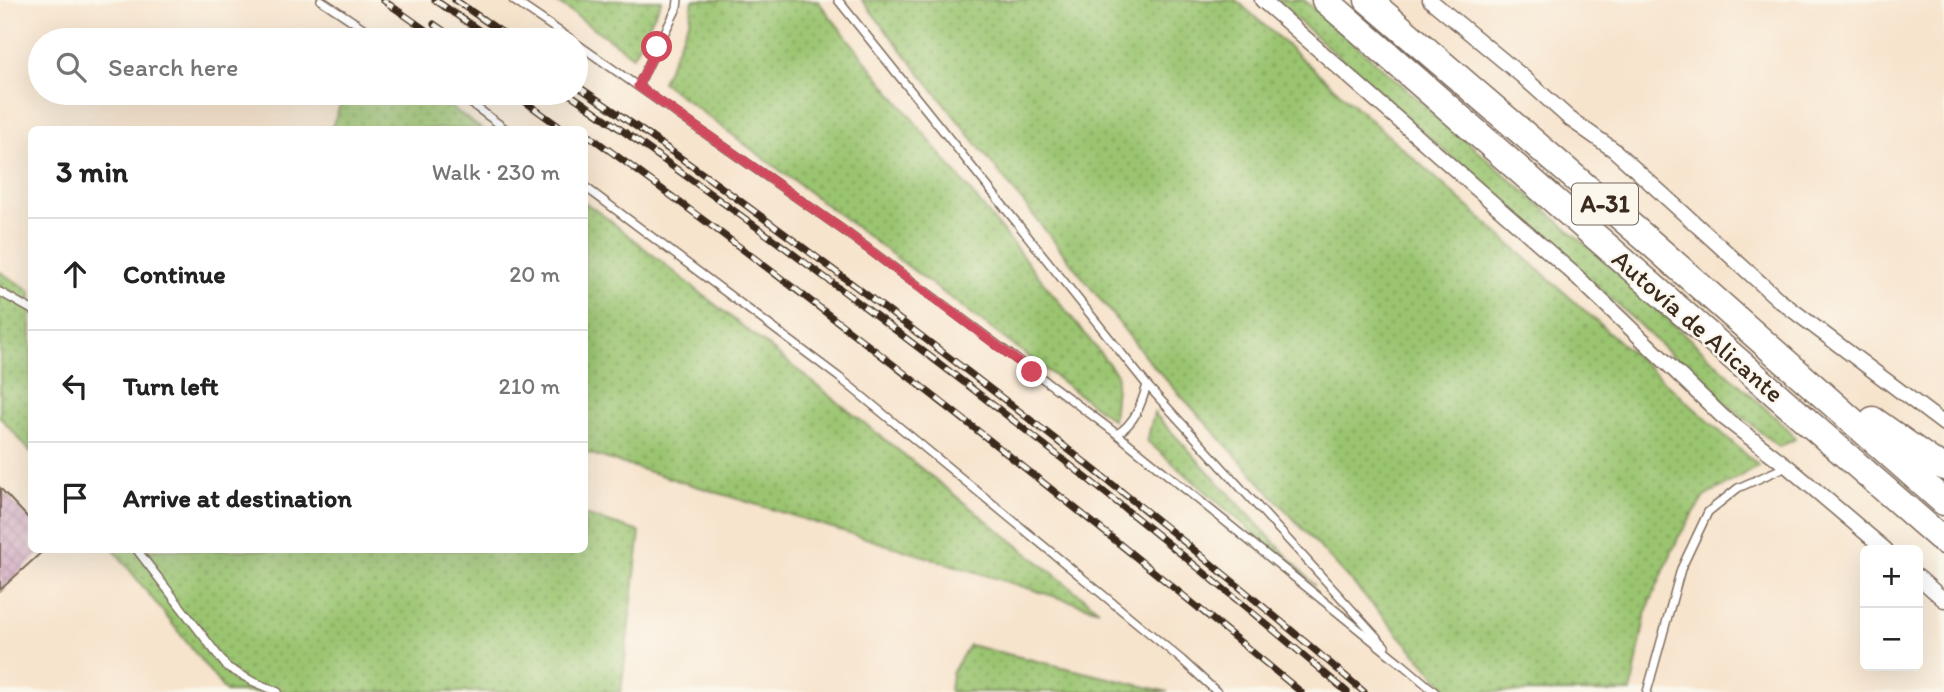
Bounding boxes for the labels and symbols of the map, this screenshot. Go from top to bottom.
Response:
route start [641,31,672,62]
road number: A-31 [1572,184,1638,224]
street label: Autovía de Alicante [1606,243,1790,409]
route end [1016,356,1047,387]

